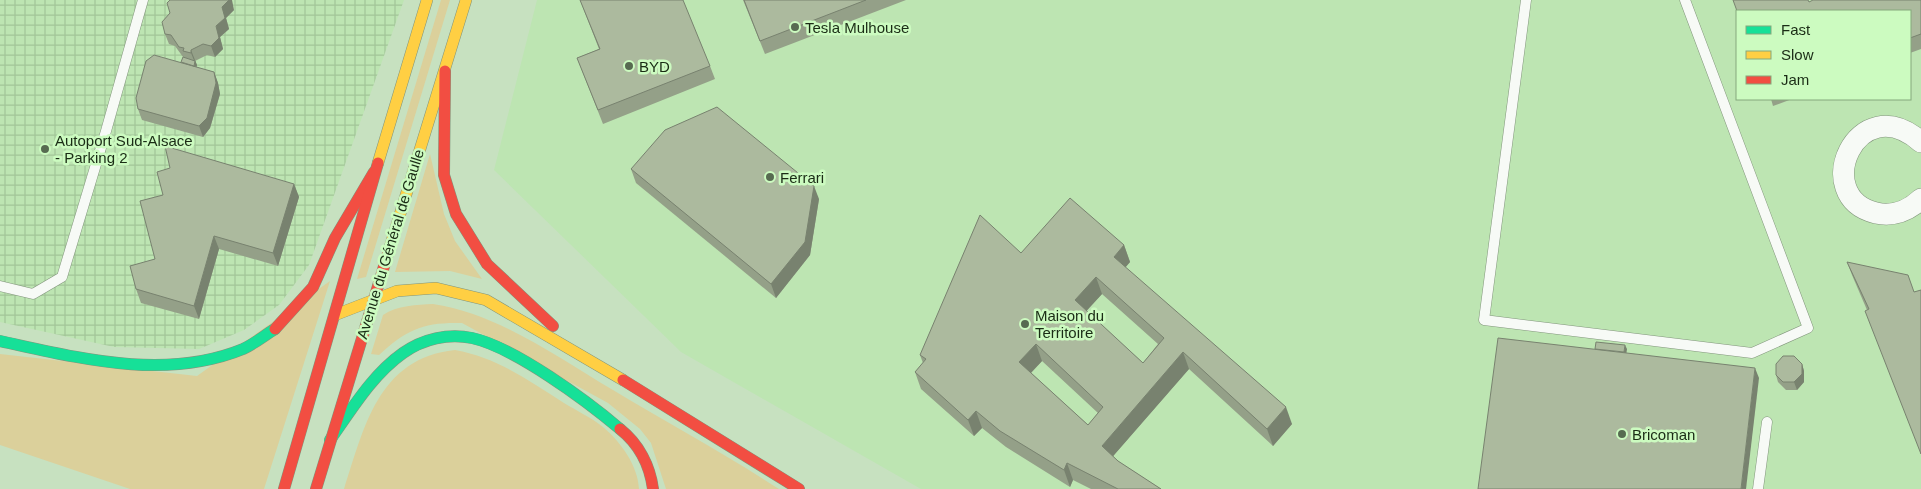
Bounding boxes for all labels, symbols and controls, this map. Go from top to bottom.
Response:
legend [1736,10,1911,100]
place label: Tesla Mulhouse [805,19,909,36]
marker: Tesla Mulhouse [789,21,801,33]
text: Fast [1781,21,1811,38]
text: Slow [1781,46,1814,63]
place label: BYD [639,58,670,75]
marker: BYD [623,60,635,72]
text: Jam [1781,71,1809,88]
place label: Autoport Sud-Alsace - Parking 2 [55,132,193,166]
marker: Autoport Sud-Alsace - Parking 2 [39,143,51,155]
street label: Avenue du Général de Gaulle [353,147,427,341]
place label: Ferrari [780,169,824,186]
marker: Ferrari [764,171,776,183]
place label: Maison du Territoire [1035,307,1104,341]
marker: Maison du Territoire [1019,318,1031,330]
place label: Bricoman [1632,426,1695,443]
marker: Bricoman [1616,428,1628,440]

